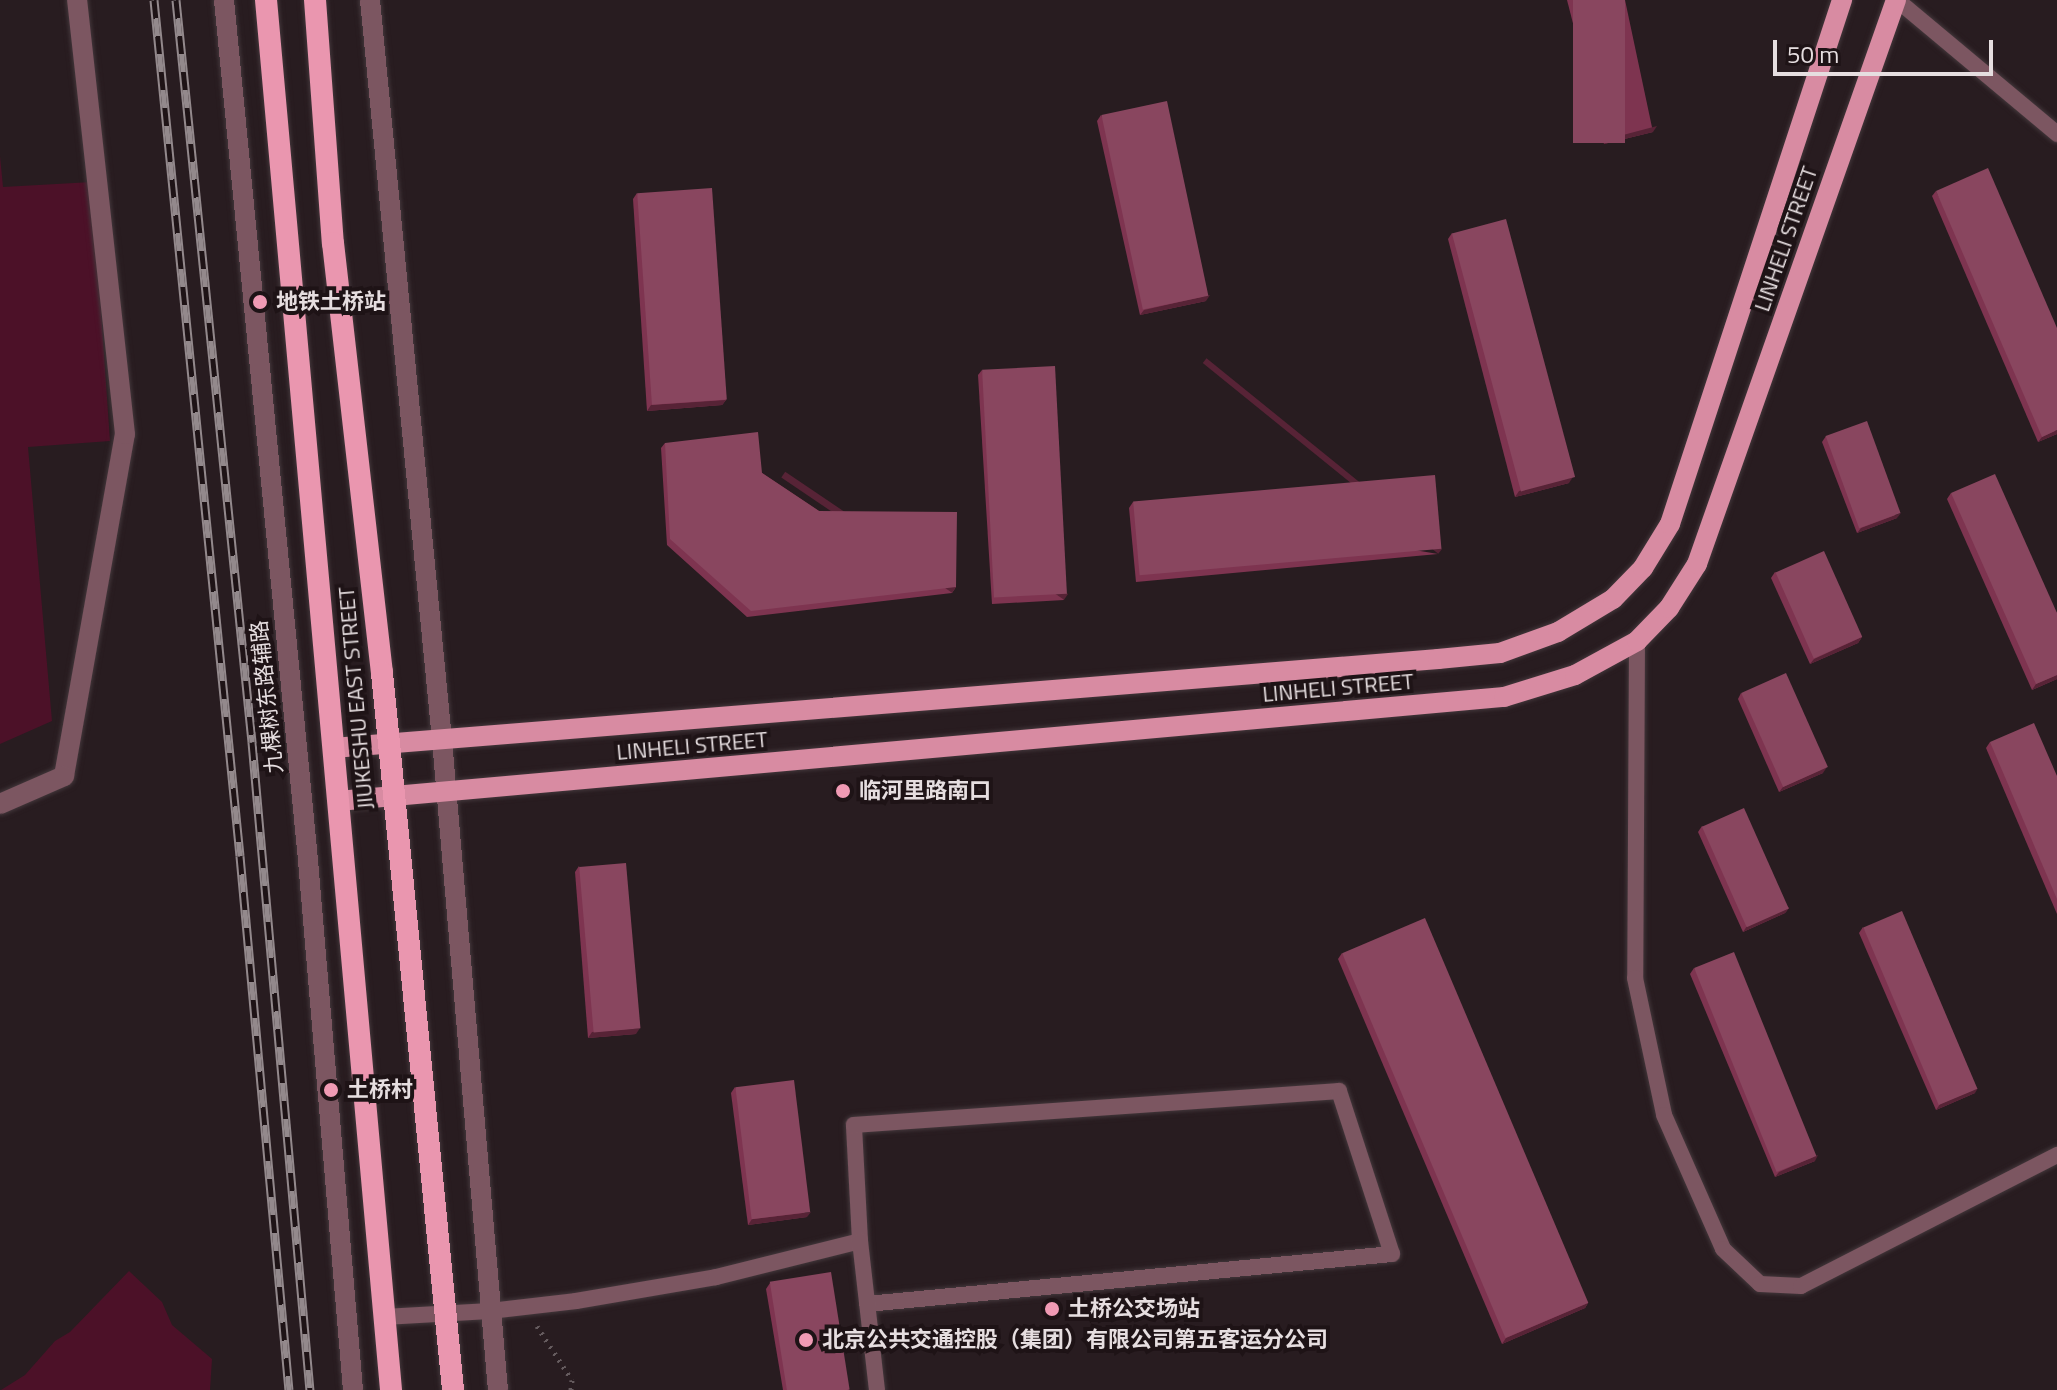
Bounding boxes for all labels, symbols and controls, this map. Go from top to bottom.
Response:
scale bar [1777,24,1997,74]
text: 50 m [1787,36,1839,72]
street label: LINHELI STREET [1749,163,1823,315]
place label: 地铁土桥站 [276,289,386,315]
marker: 地铁土桥站 [251,293,269,311]
street label: JIUKESHU EAST STREET [333,586,379,810]
street label: 九棵树东路辅路 [246,619,288,775]
street label: LINHELI STREET [1261,668,1415,708]
street label: LINHELI STREET [615,726,769,766]
place label: 临河里路南口 [859,778,991,804]
marker: 临河里路南口 [834,782,852,800]
place label: 土桥村 [347,1077,413,1103]
marker: 土桥村 [322,1081,340,1099]
place label: 土桥公交场站 [1068,1296,1200,1322]
marker: 土桥公交场站 [1043,1300,1061,1318]
place label: 北京公共交通控股（集团）有限公司第五客运分公司 [822,1327,1328,1353]
marker: 北京公共交通控股（集团）有限公司第五客运分公司 [797,1331,815,1349]

